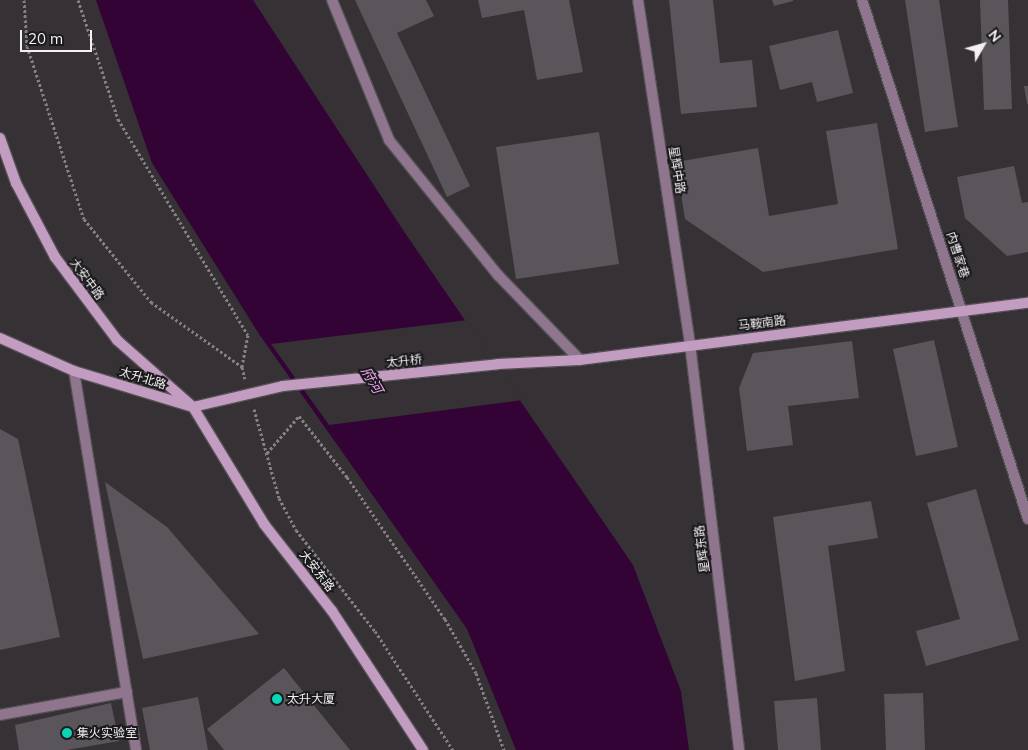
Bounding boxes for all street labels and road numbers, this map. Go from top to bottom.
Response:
street label: 星辉中路 [666,145,688,195]
street label: 内曹家巷 [944,230,972,280]
street label: 大安中路 [67,255,107,303]
street label: 马鞍南路 [737,313,787,333]
street label: 太升桥 [385,352,423,370]
street label: 太升北路 [118,364,168,392]
street label: 星辉东路 [692,524,712,574]
street label: 大安东路 [297,548,337,594]

